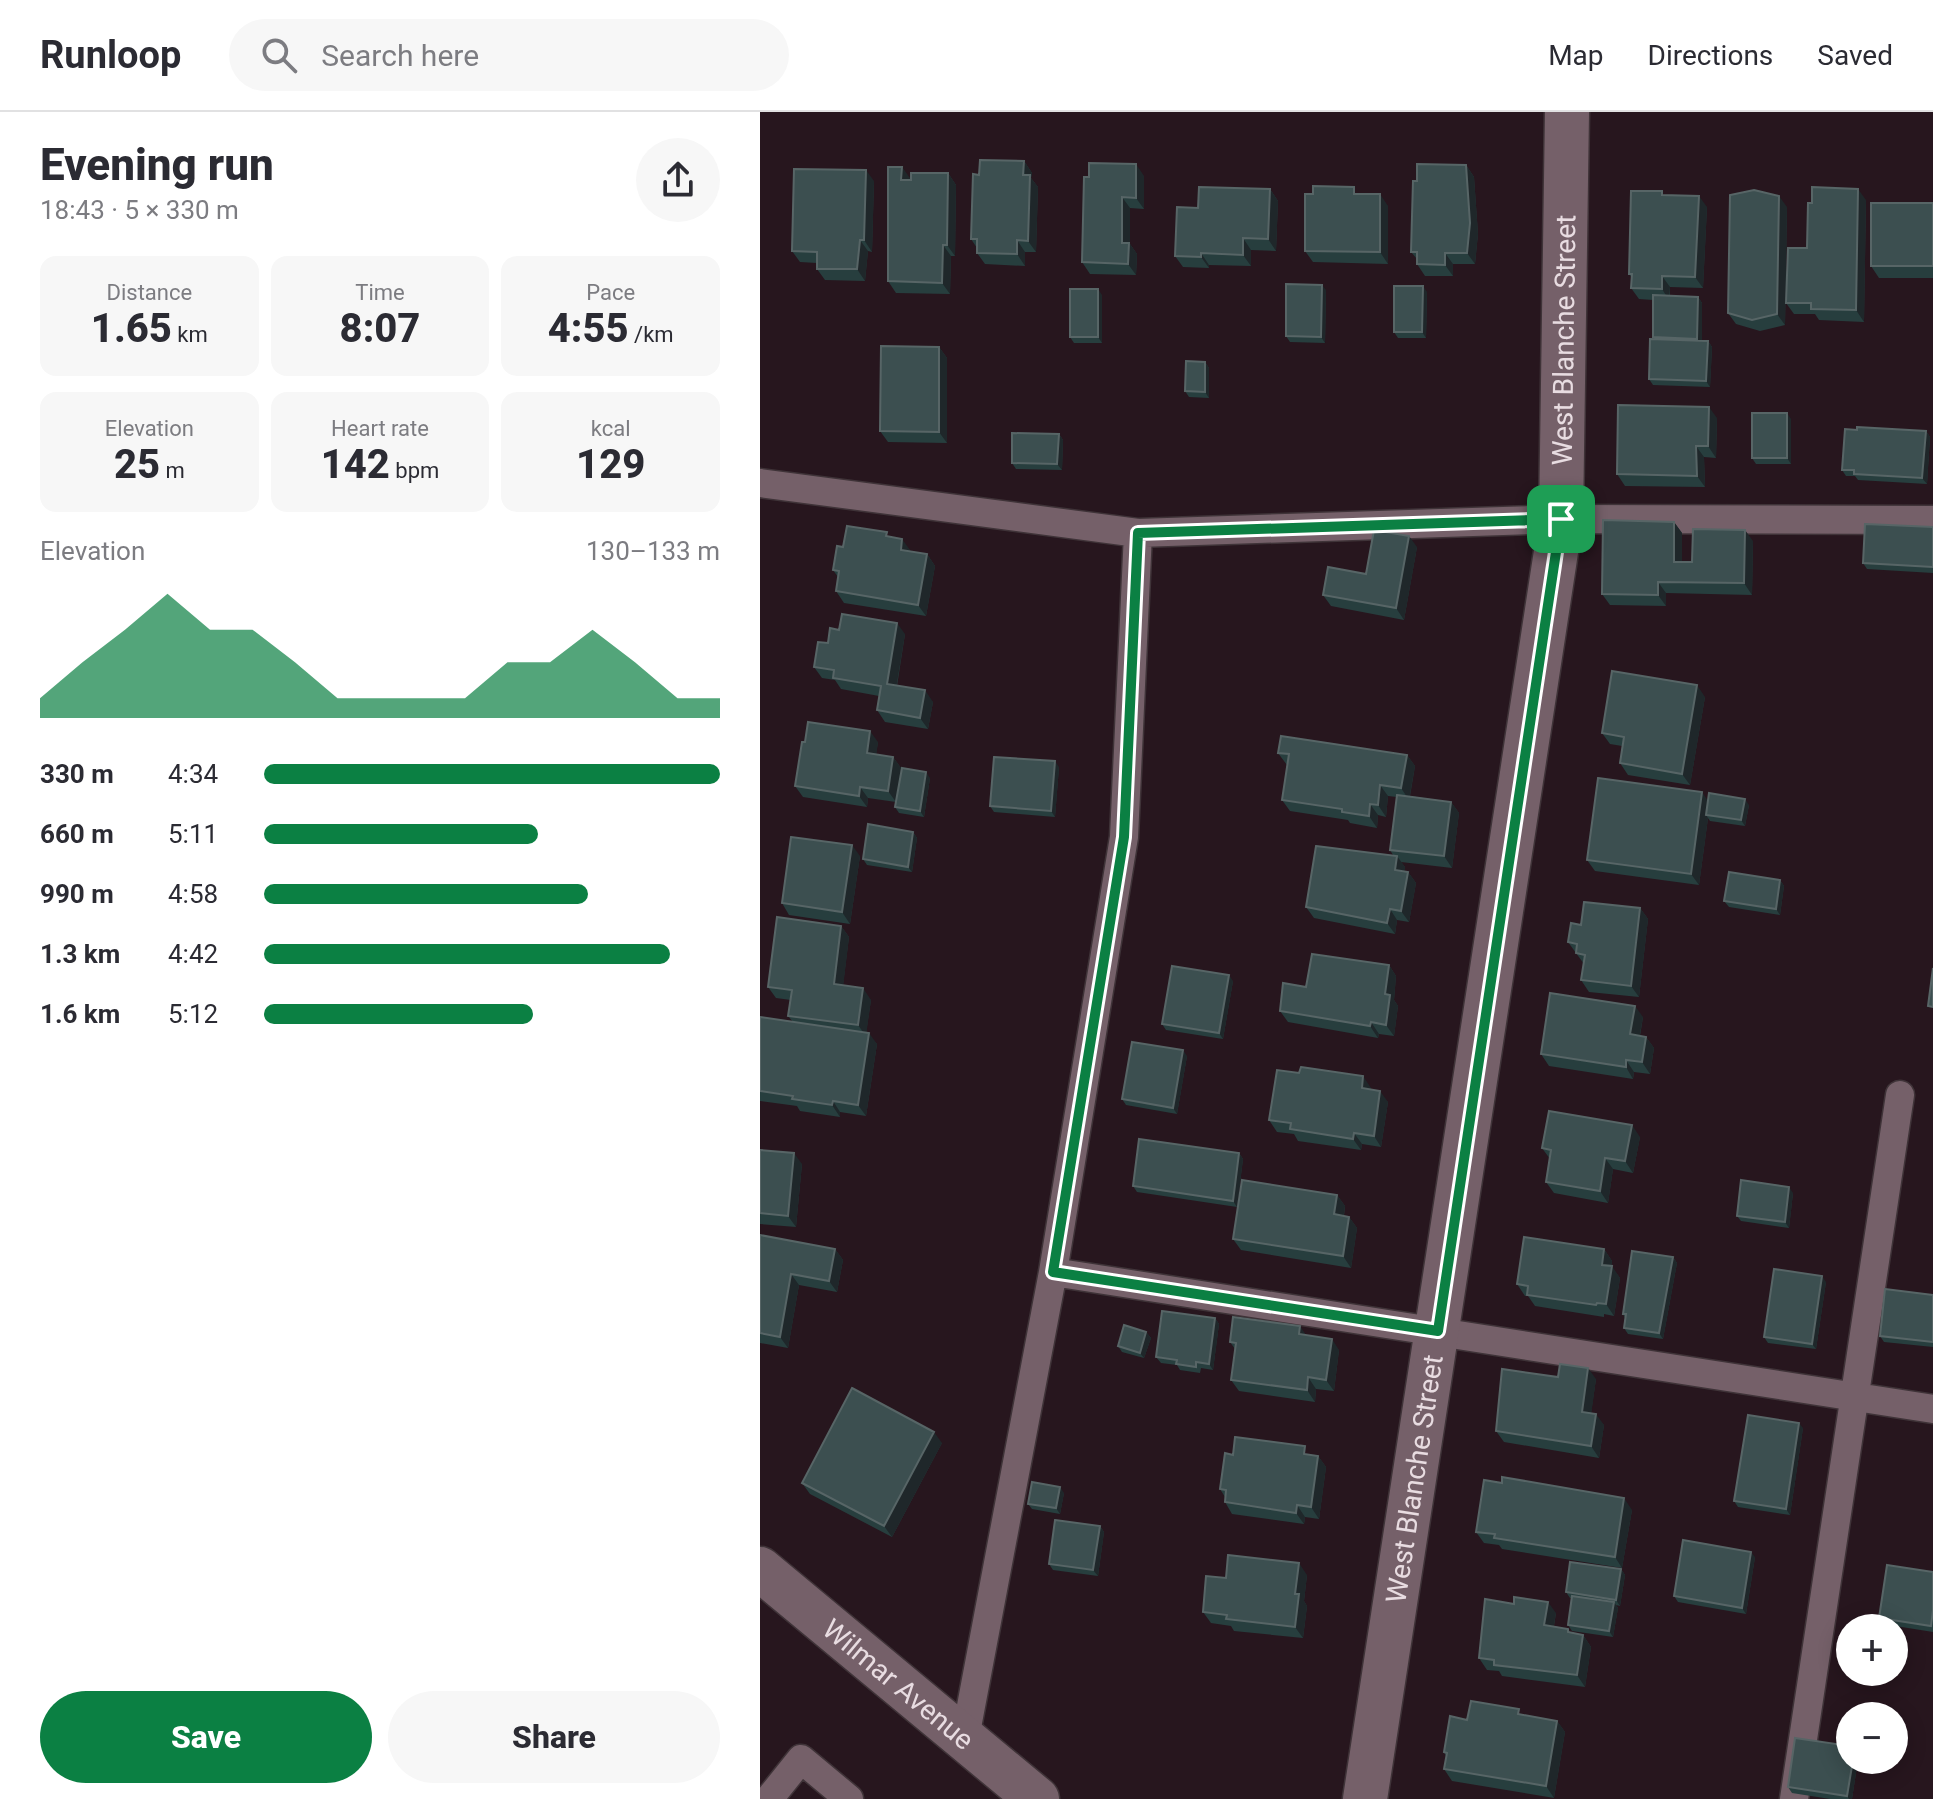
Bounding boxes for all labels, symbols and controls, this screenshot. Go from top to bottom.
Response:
search box [229,19,789,91]
text: Runloop [40,33,181,77]
icon: search [257,33,301,77]
text: Search here [321,38,479,73]
text: Map [1548,39,1604,72]
text: Directions [1648,39,1773,72]
text: Saved [1817,39,1893,72]
button: share [636,138,720,222]
text: Evening run [40,139,274,191]
text: 18:43 · 5 × 330 m [40,195,239,225]
street label: West Blanche Street [1545,214,1582,465]
text: Distance [107,280,192,305]
text: Time [355,280,405,305]
text: Pace [586,280,635,305]
text: 1.65 [91,305,172,352]
text: 8:07 [340,305,420,352]
text: 4:55 [548,305,629,352]
text: km [172,322,208,347]
text: /km [629,322,674,347]
text: Elevation [105,416,194,441]
text: Heart rate [331,416,429,441]
text: kcal [591,416,631,441]
text: 25 [114,441,160,488]
text: 142 [321,441,390,488]
text: 129 [576,441,645,488]
text: m [160,458,185,483]
text: bpm [390,458,439,483]
pin [1527,485,1595,553]
icon: arrive [1539,497,1583,541]
text: Elevation [40,536,145,566]
text: 130–133 m [586,536,720,566]
text: 330 m [40,759,114,789]
text: 4:34 [168,759,218,789]
text: 660 m [40,819,114,849]
text: 5:11 [168,819,218,849]
text: 990 m [40,879,114,909]
text: 4:58 [168,879,218,909]
text: 1.3 km [40,939,120,969]
text: 4:42 [168,939,218,969]
text: 1.6 km [40,999,120,1029]
text: 5:12 [168,999,218,1029]
street label: West Blanche Street [1379,1352,1449,1605]
street label: Wilmar Avenue [816,1612,981,1756]
map controls [1836,1614,1908,1774]
button: + [1836,1614,1908,1686]
button: Save [40,1691,372,1783]
button: Share [388,1691,720,1783]
button: − [1836,1702,1908,1774]

